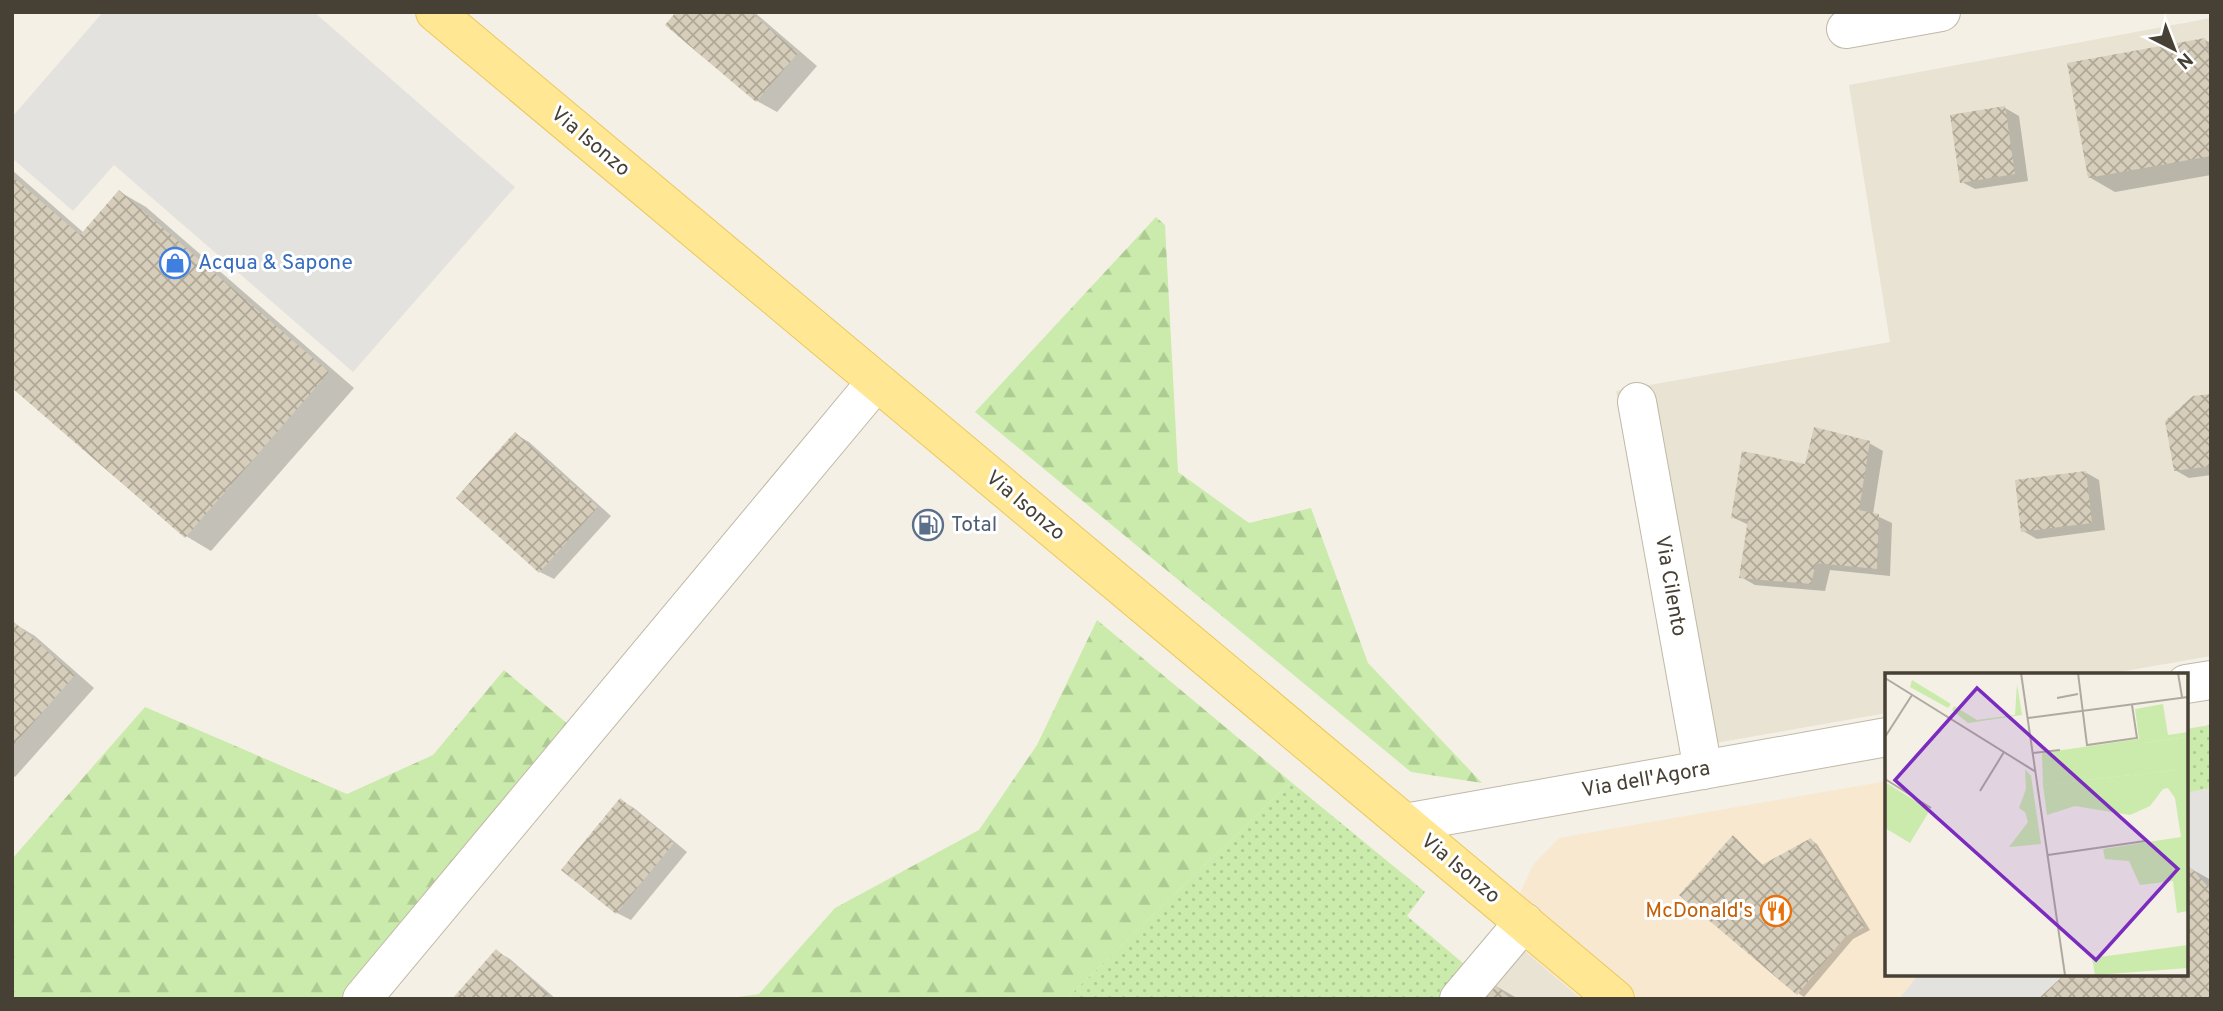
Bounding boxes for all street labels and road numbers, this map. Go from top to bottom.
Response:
street label: Via Isonzo [545,101,635,183]
street label: Via Isonzo [980,465,1070,547]
street label: Via Cilento [1648,533,1692,639]
street label: Via dell'Agora [1580,755,1712,805]
street label: Via Isonzo [1415,828,1505,910]

